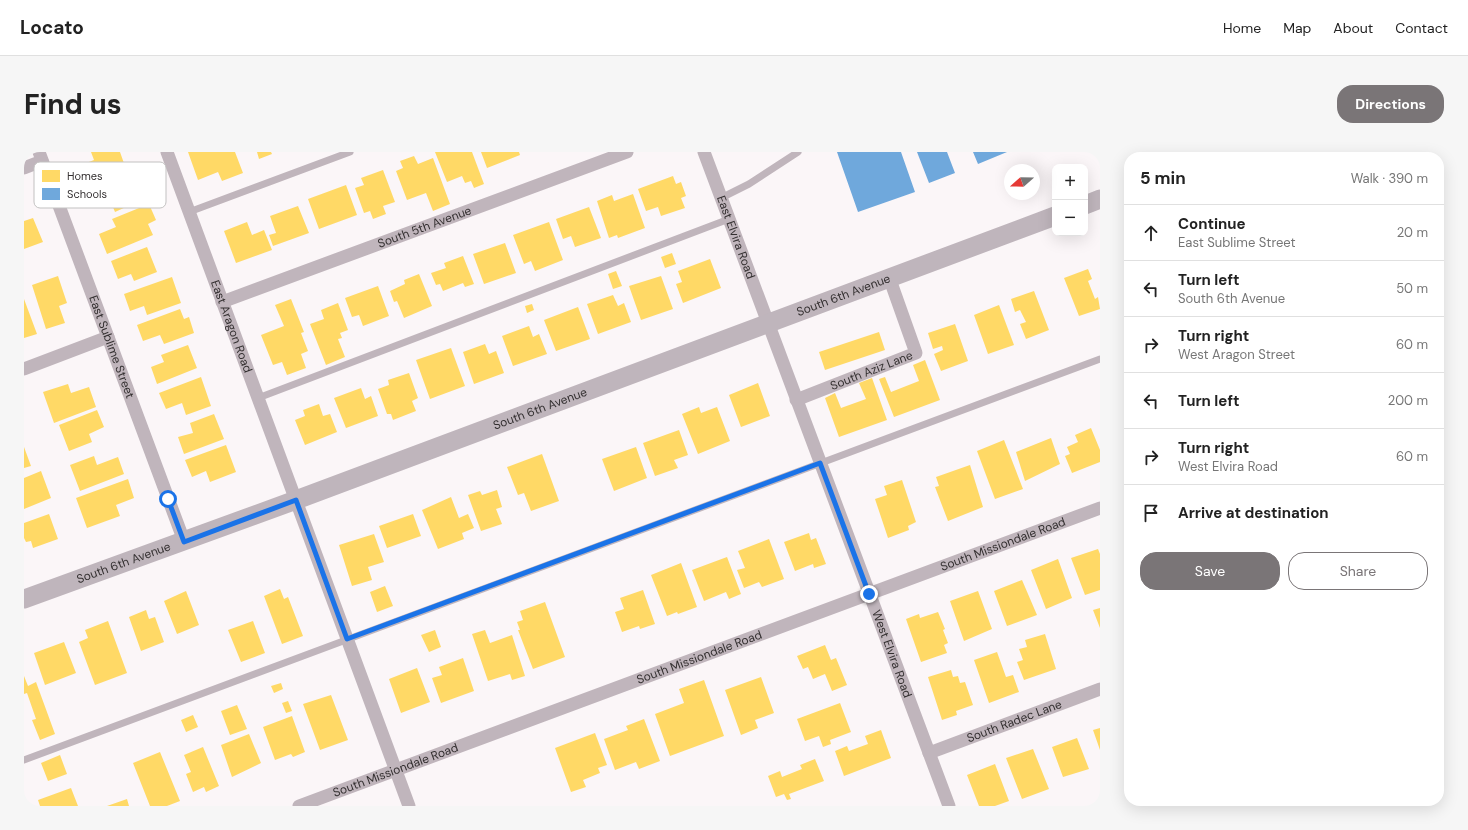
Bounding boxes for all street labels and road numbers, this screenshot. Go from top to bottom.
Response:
street label: East Elvira Road [713,193,759,281]
street label: South 5th Avenue [375,202,474,252]
street label: South 6th Avenue [794,270,893,320]
street label: East Aragon Road [207,278,256,375]
street label: East Sublime Street [85,293,138,401]
street label: South Aziz Lane [828,347,915,394]
street label: South 6th Avenue [491,384,589,434]
street label: South Missiondale Road [938,514,1068,575]
street label: South 6th Avenue [74,538,173,587]
street label: West Elvira Road [868,608,916,700]
street label: South Missiondale Road [634,627,764,688]
street label: South Radec Lane [964,696,1064,746]
street label: South Missiondale Road [331,739,460,801]

